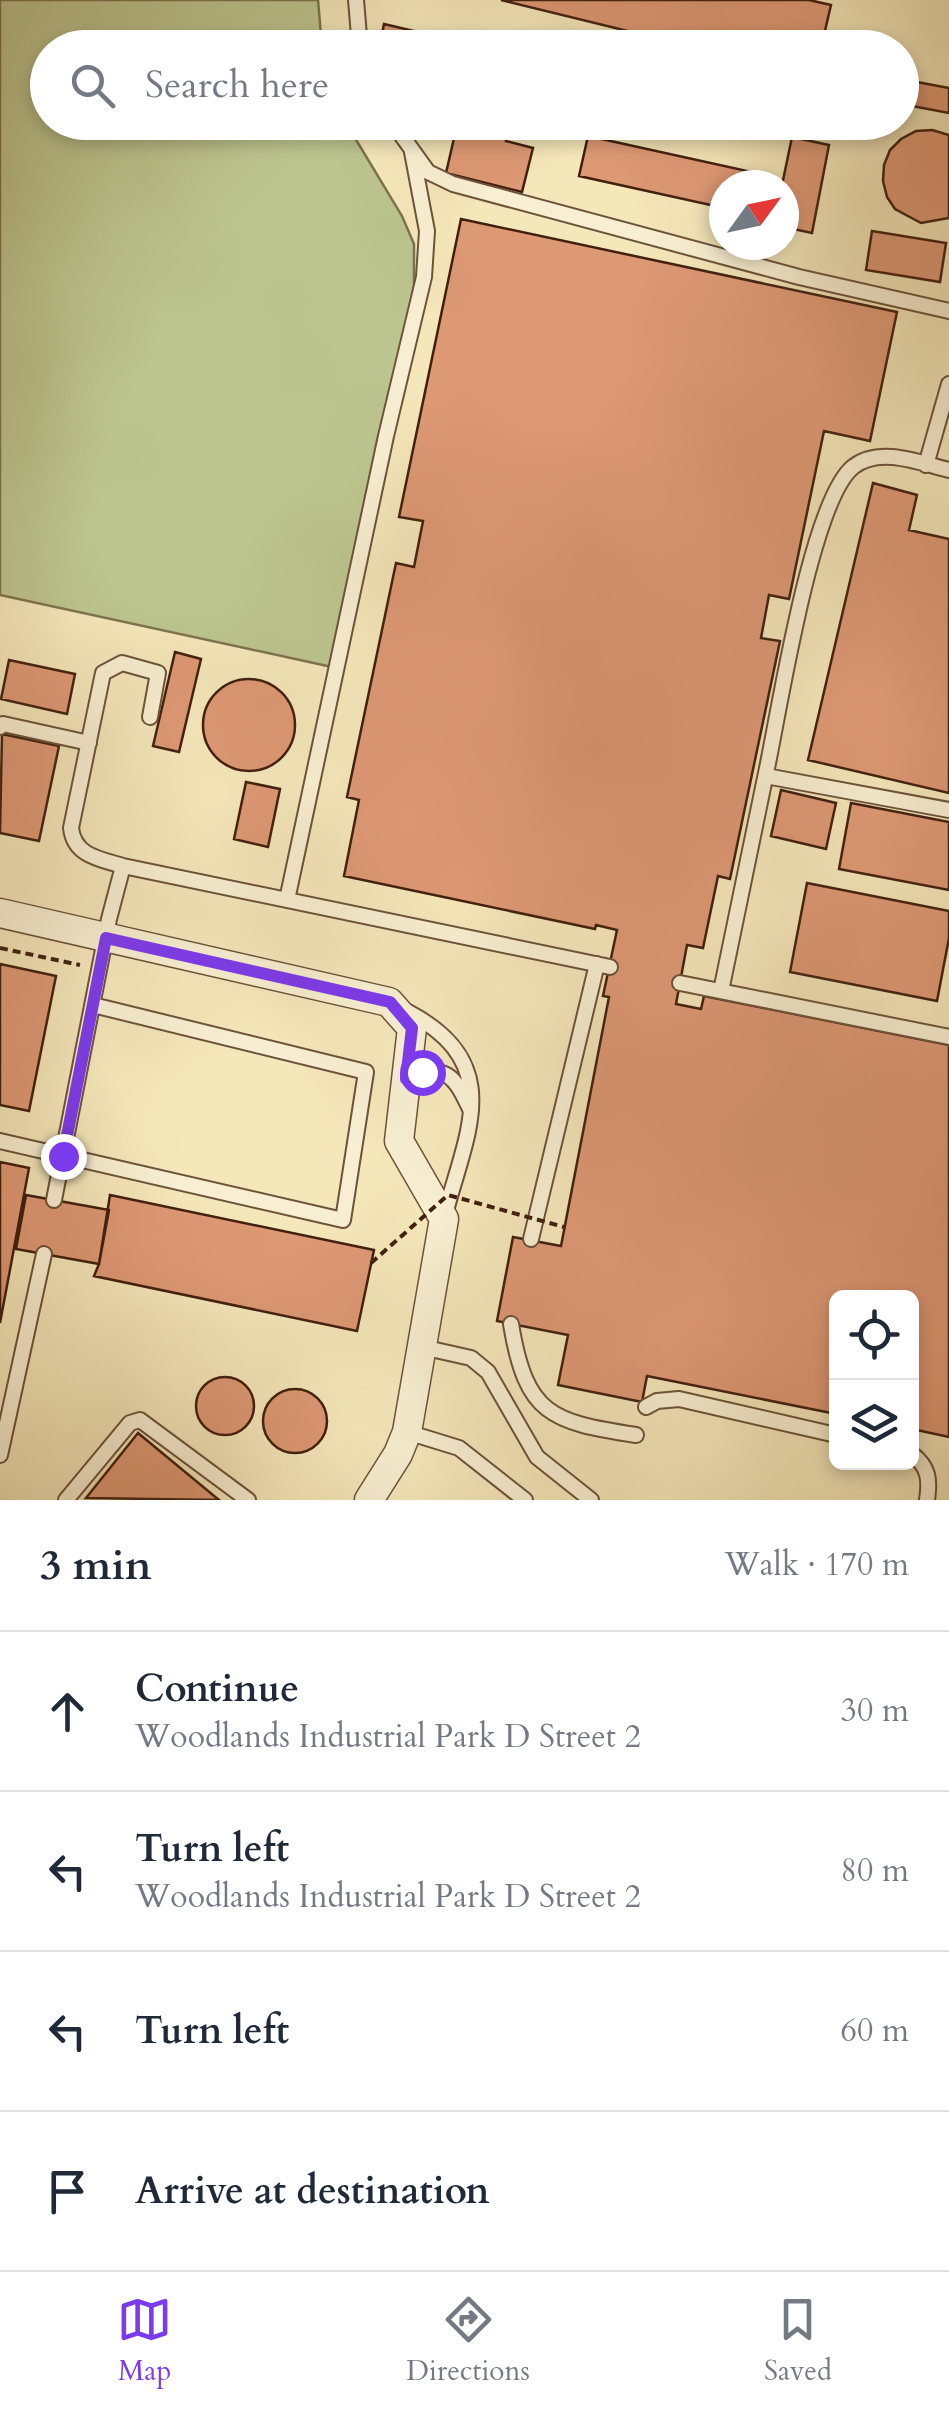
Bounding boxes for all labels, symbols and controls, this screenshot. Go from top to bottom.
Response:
search box [30,30,919,140]
icon: search [65,58,120,113]
text: Search here [145,59,329,111]
north arrow [709,170,799,260]
route start [400,1050,446,1096]
route end [41,1134,87,1180]
map controls [829,1290,919,1470]
button: locate [829,1290,919,1380]
button: layers [829,1380,919,1470]
text: 3 min [40,1537,152,1594]
text: Walk · 170 m [724,1543,909,1587]
text: Continue [135,1663,299,1715]
icon: ahead [40,1684,95,1739]
text: 30 m [841,1689,909,1733]
text: Woodlands Industrial Park D Street 2 [135,1715,641,1759]
text: Turn left [135,1823,289,1875]
icon: left [40,1844,95,1899]
text: 80 m [841,1849,909,1893]
text: Woodlands Industrial Park D Street 2 [135,1875,641,1919]
icon: left [40,2004,95,2059]
text: Turn left [135,2005,289,2057]
text: 60 m [841,2009,909,2053]
icon: arrive [40,2164,95,2219]
text: Arrive at destination [135,2165,490,2217]
tab: Map [117,2292,172,2390]
tab: Directions [406,2292,530,2390]
tab: Saved [764,2292,832,2390]

